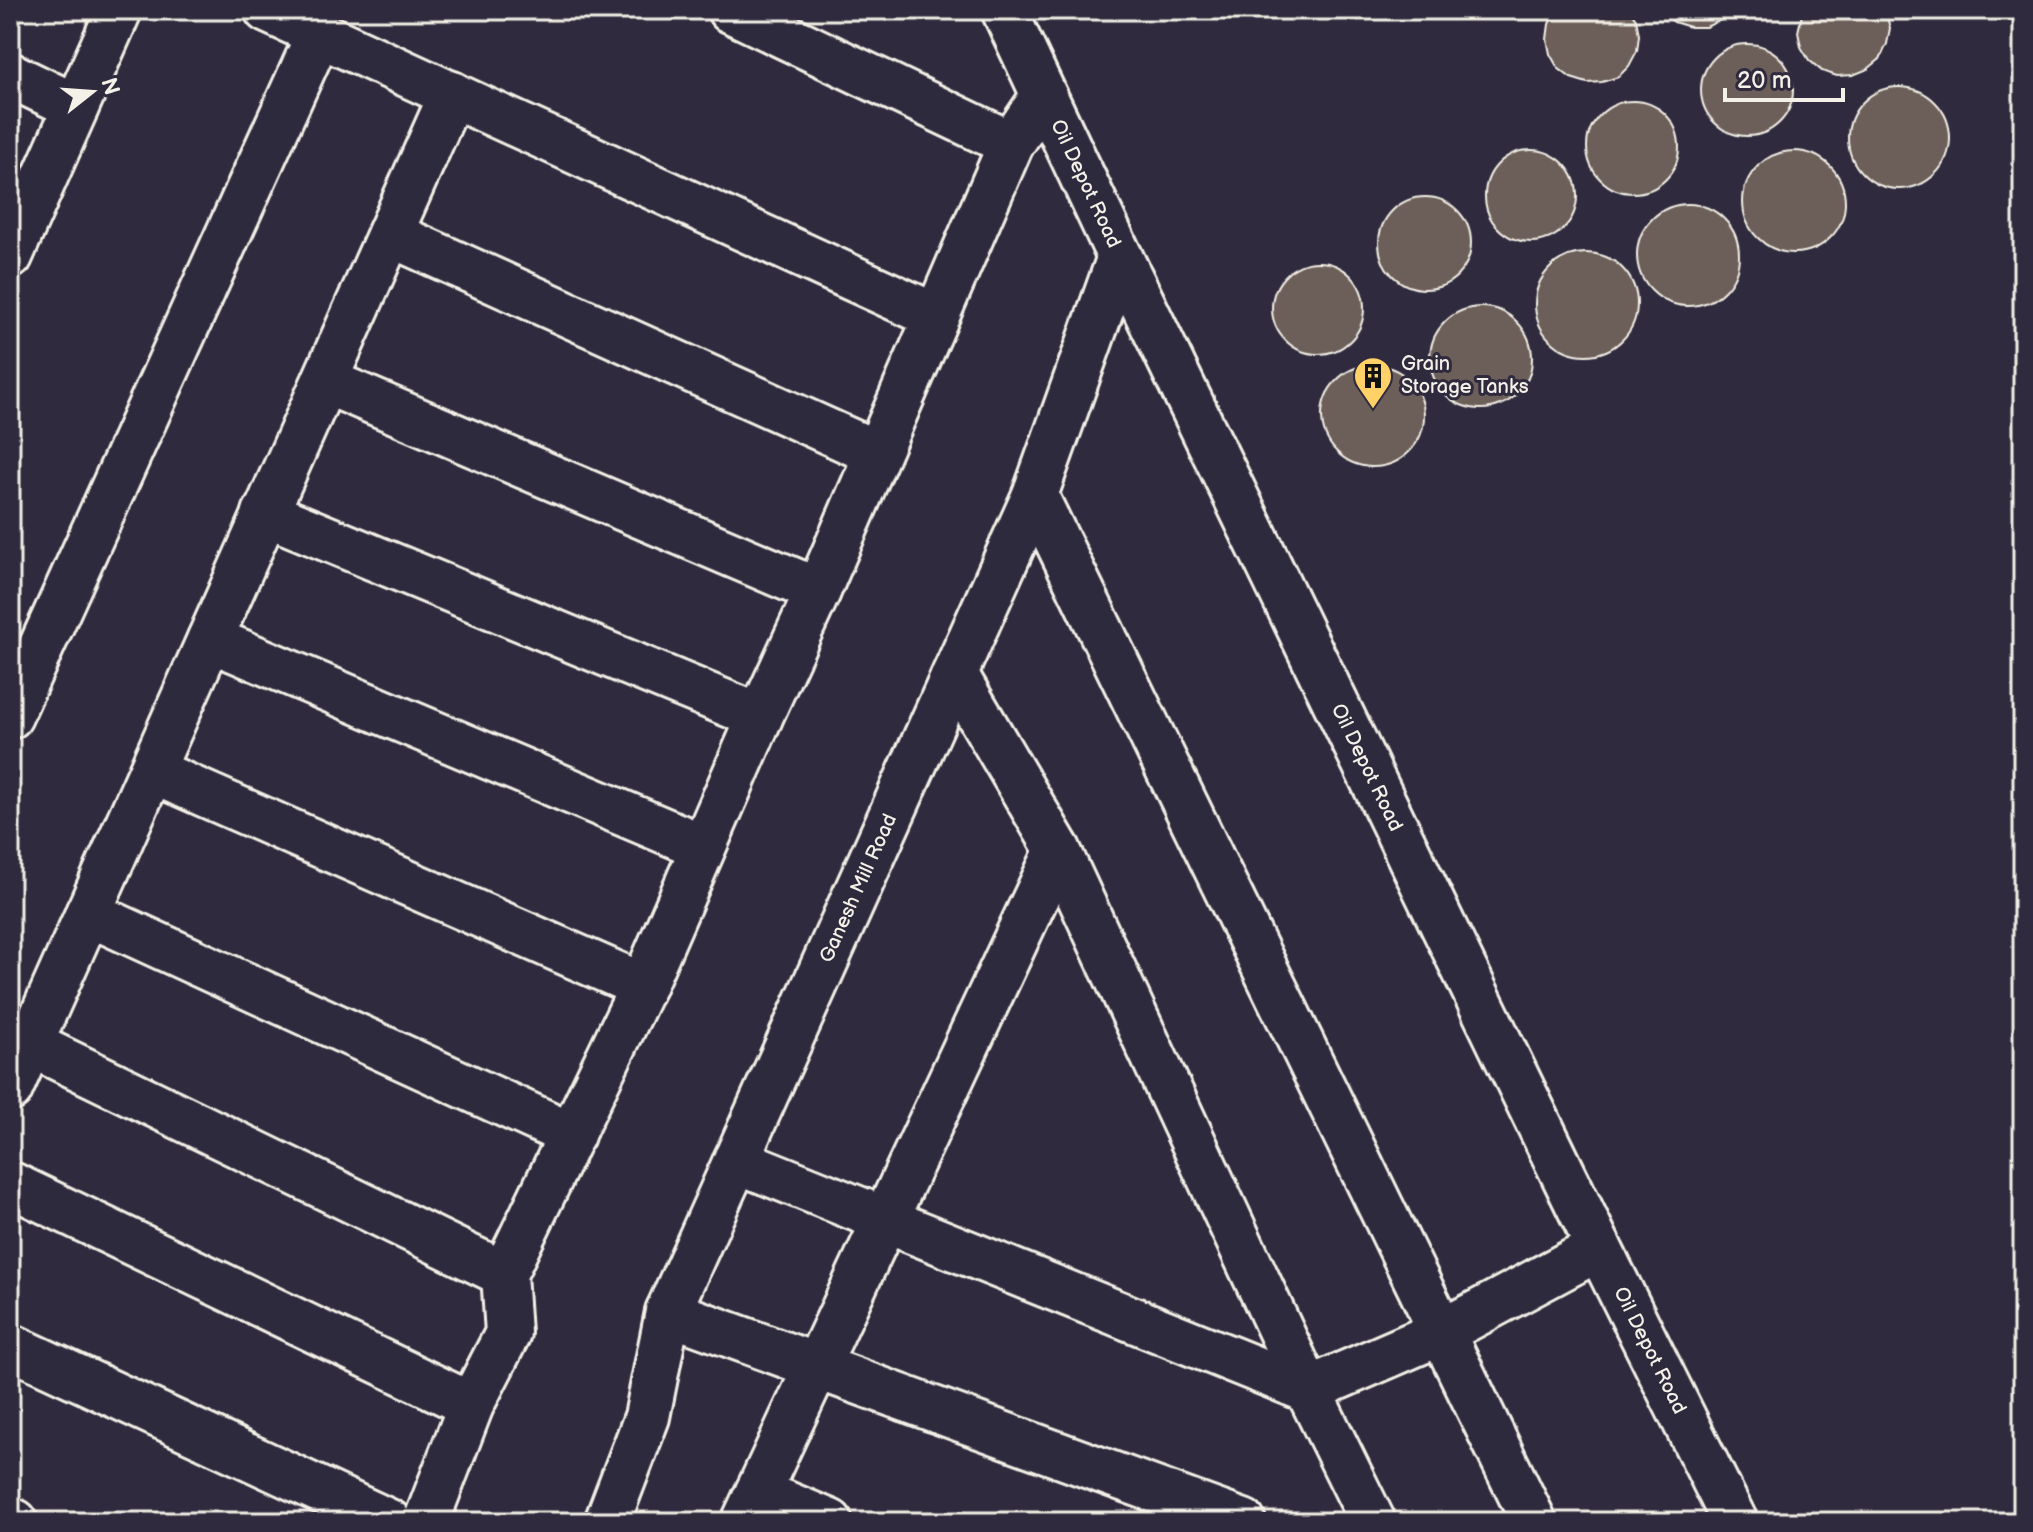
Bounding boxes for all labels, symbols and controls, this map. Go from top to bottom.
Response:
north arrow [52,52,132,132]
scale bar [1725,52,1843,102]
text: 20 m [1737,66,1792,95]
text: N [94,75,125,98]
street label: Oil Depot Road [1045,116,1126,252]
place label: Grain Storage Tanks [1401,352,1529,399]
building icon: Grain Storage Tanks [1352,355,1394,410]
street label: Oil Depot Road [1326,700,1408,835]
street label: Ganesh Mill Road [815,810,902,966]
street label: Oil Depot Road [1608,1283,1691,1418]

